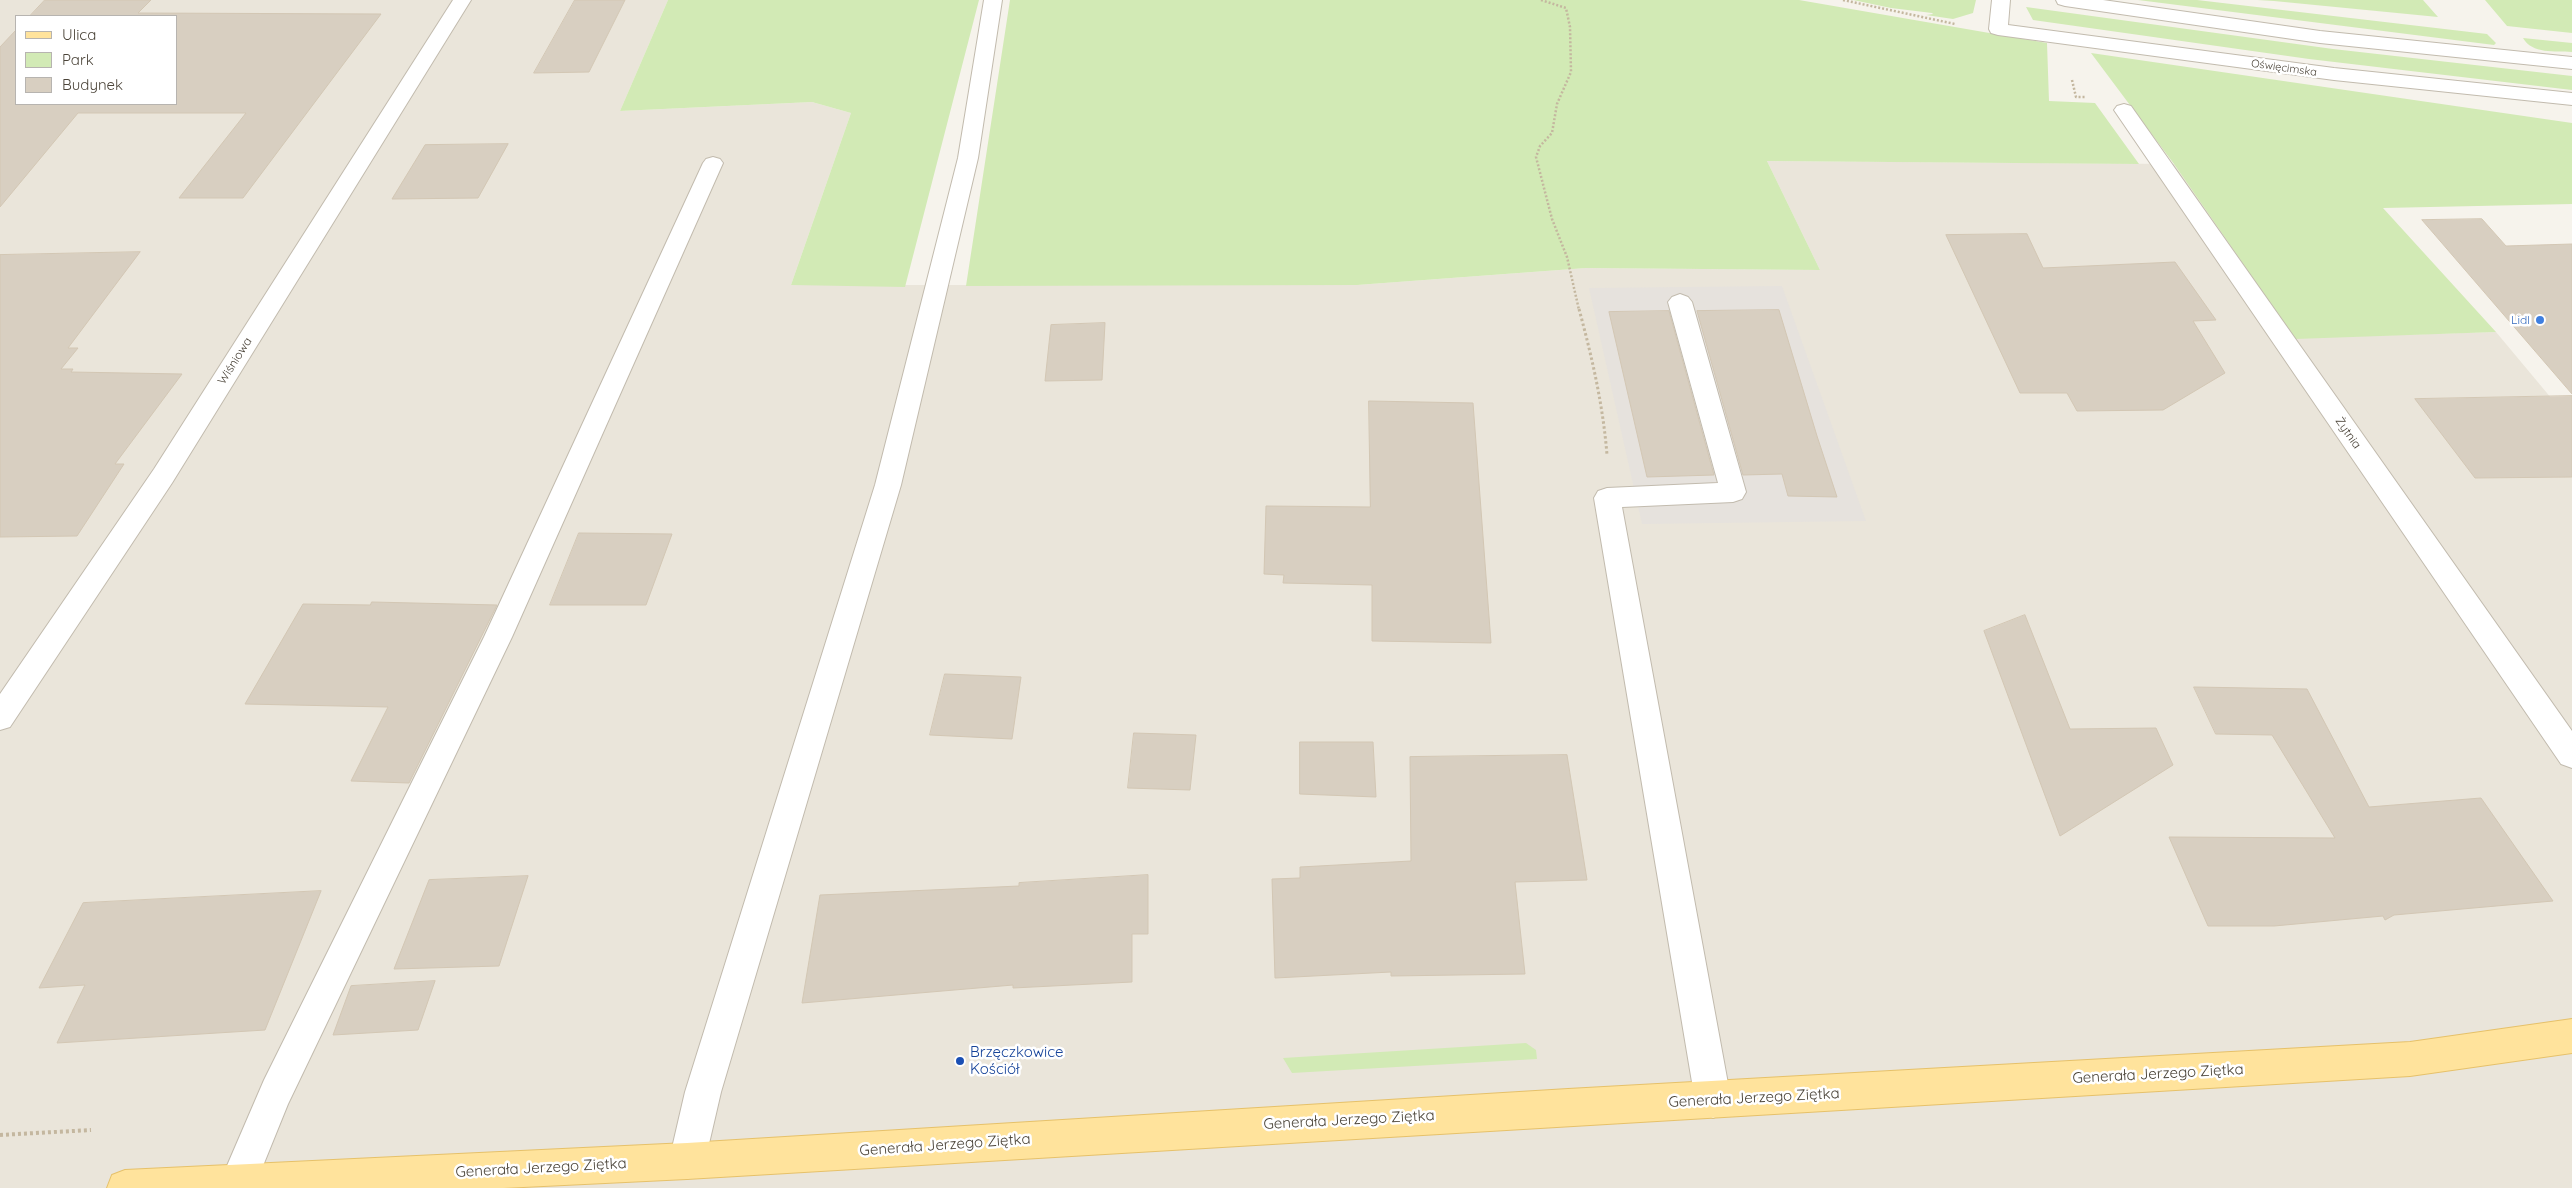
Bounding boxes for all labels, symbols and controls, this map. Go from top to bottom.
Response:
legend [15,15,178,105]
text: Ulica [62,25,96,44]
text: Park [62,50,94,69]
street label: Oświęcimska [2250,57,2318,79]
text: Budynek [62,75,123,94]
place label: Lidl [2511,313,2530,327]
marker: Lidl [2534,314,2546,326]
street label: Wiśniowa [215,335,255,387]
street label: Żytnia [2332,414,2364,452]
place label: Brzęczkowice Kościół [970,1043,1063,1078]
marker: Brzęczkowice Kościół [954,1055,966,1067]
street label: Generała Jerzego Ziętka [2072,1061,2244,1087]
street label: Generała Jerzego Ziętka [1668,1085,1840,1111]
street label: Generała Jerzego Ziętka [1263,1107,1435,1133]
street label: Generała Jerzego Ziętka [859,1130,1031,1160]
street label: Generała Jerzego Ziętka [455,1155,627,1181]

